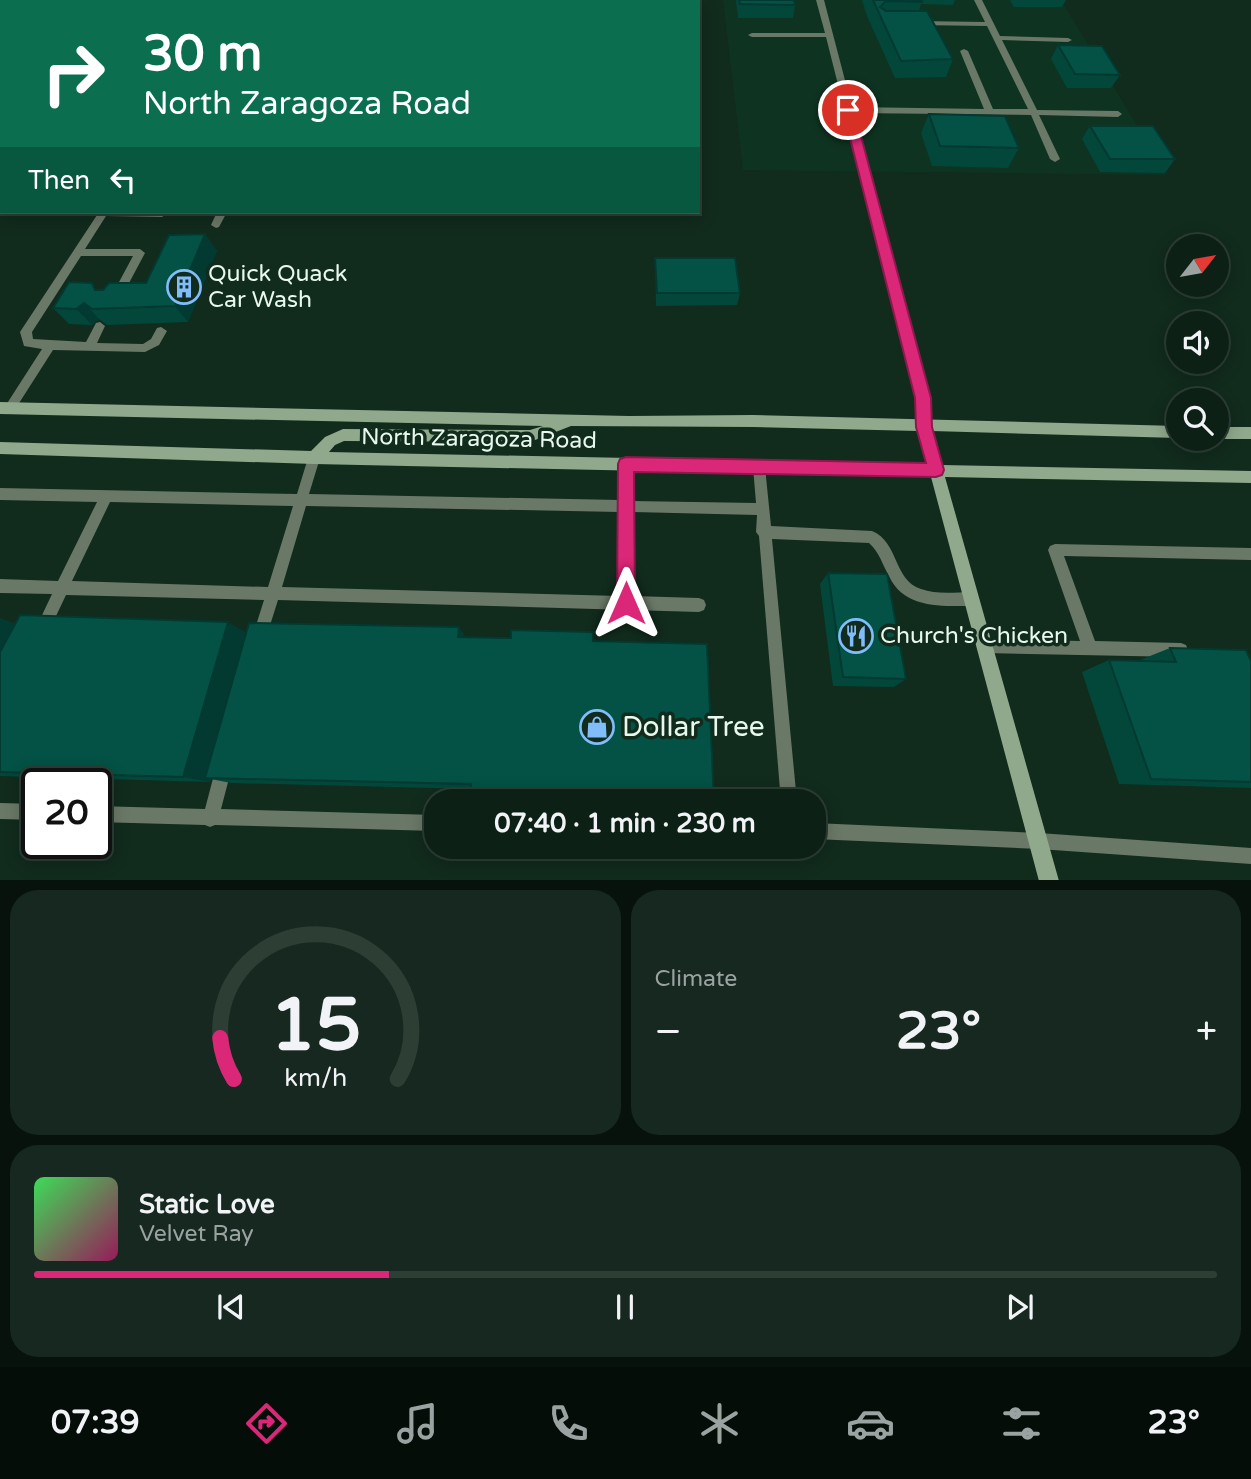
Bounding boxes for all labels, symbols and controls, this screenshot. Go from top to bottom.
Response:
text: 30 m [143,25,262,84]
icon: right [28,28,119,119]
pin [818,80,878,140]
text: North Zaragoza Road [143,85,471,123]
icon: arrive [829,91,867,129]
icon: left [104,161,142,199]
text: Then [28,165,90,196]
north arrow [1166,234,1228,298]
map controls [1166,234,1229,451]
place label: Quick Quack Car Wash [208,260,347,314]
building icon: Quick Quack Car Wash [165,268,203,306]
button: sound [1166,311,1229,374]
button: search [1166,388,1229,451]
street label: North Zaragoza Road [361,423,597,455]
position arrow [589,566,663,640]
restaurant icon: Church's Chicken [837,617,875,655]
place label: Church's Chicken [880,622,1068,650]
shop icon: Dollar Tree [578,708,616,746]
place label: Dollar Tree [622,710,765,744]
speed limit sign: 20 [21,768,112,859]
text: 07:40 · 1 min · 230 m [494,808,756,839]
text: Climate [655,965,737,993]
text: 15 [270,982,361,1070]
text: 23° [896,1000,981,1063]
text: − [655,1009,682,1055]
text: + [1196,1009,1217,1055]
text: km/h [284,1062,347,1092]
text: Static Love [139,1189,275,1220]
text: Velvet Ray [139,1220,254,1248]
icon: previous [212,1288,250,1326]
icon: pause [606,1288,644,1326]
icon: next [1001,1288,1039,1326]
icon: directions [242,1399,291,1448]
icon: music [393,1399,442,1448]
icon: phone [544,1399,593,1448]
icon: climate [695,1399,744,1448]
icon: car [846,1399,895,1448]
icon: filters [997,1399,1046,1448]
text: 07:39 [51,1404,140,1442]
text: 23° [1148,1404,1200,1442]

